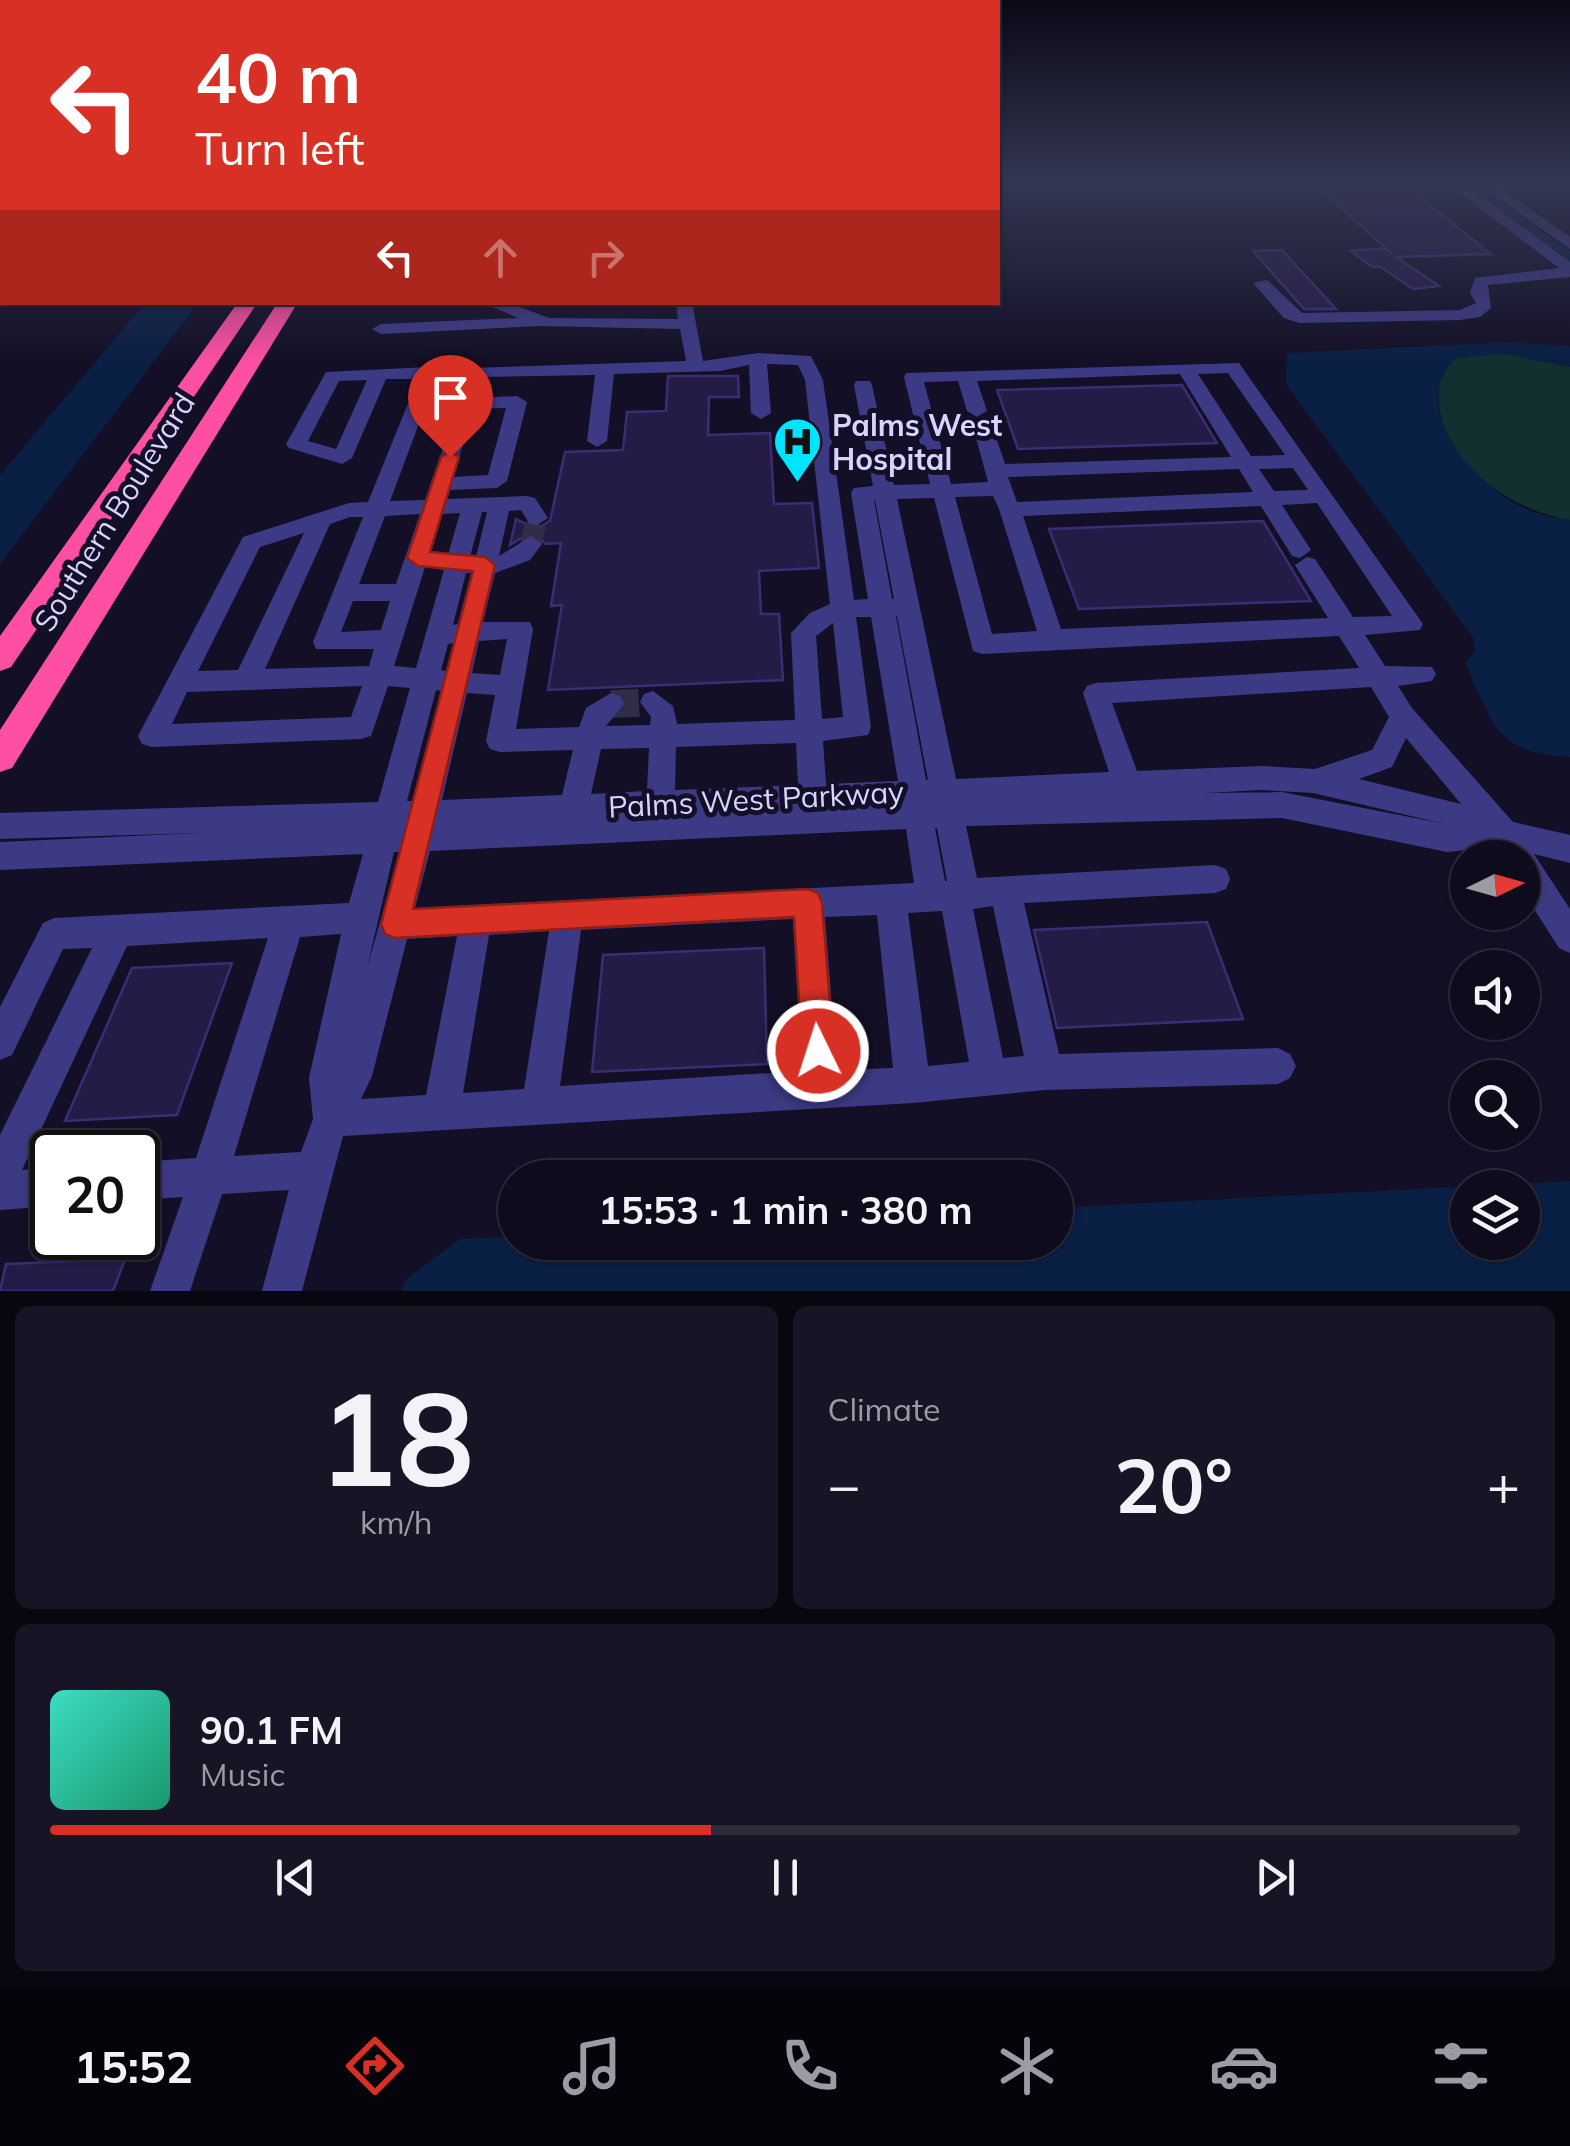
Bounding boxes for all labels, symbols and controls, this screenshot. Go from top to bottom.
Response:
text: 40 m [195,33,361,121]
icon: left [30,40,160,170]
text: Turn left [195,120,364,176]
icon: left [368,230,423,285]
icon: ahead [473,230,528,285]
icon: right [578,230,633,285]
pin [408,355,493,458]
icon: arrive [423,370,478,425]
street label: Southern Boulevard [25,386,203,638]
place label: Palms West Hospital [832,406,1002,478]
hospital icon: Palms West Hospital [771,416,823,484]
street label: Palms West Parkway [607,772,905,826]
north arrow [1450,840,1540,930]
map controls [1450,840,1540,1260]
button: sound [1450,950,1540,1040]
position arrow [766,999,870,1103]
button: search [1450,1060,1540,1150]
speed limit sign: 20 [30,1130,160,1260]
button: layers [1450,1170,1540,1260]
text: 15:53 · 1 min · 380 m [598,1186,973,1234]
text: 18 [318,1355,474,1519]
text: Climate [828,1389,940,1429]
text: 20° [1115,1438,1233,1532]
text: − [828,1450,861,1519]
text: + [1487,1450,1520,1519]
text: km/h [360,1502,432,1542]
text: 90.1 FM [200,1706,343,1754]
text: Music [200,1754,285,1794]
icon: previous [268,1850,323,1905]
icon: pause [758,1850,813,1905]
icon: next [1248,1850,1303,1905]
icon: directions [340,2031,410,2101]
icon: music [557,2031,627,2101]
icon: phone [775,2031,845,2101]
icon: climate [992,2031,1062,2101]
icon: car [1209,2031,1279,2101]
icon: filters [1426,2031,1496,2101]
text: 15:52 [74,2038,193,2094]

